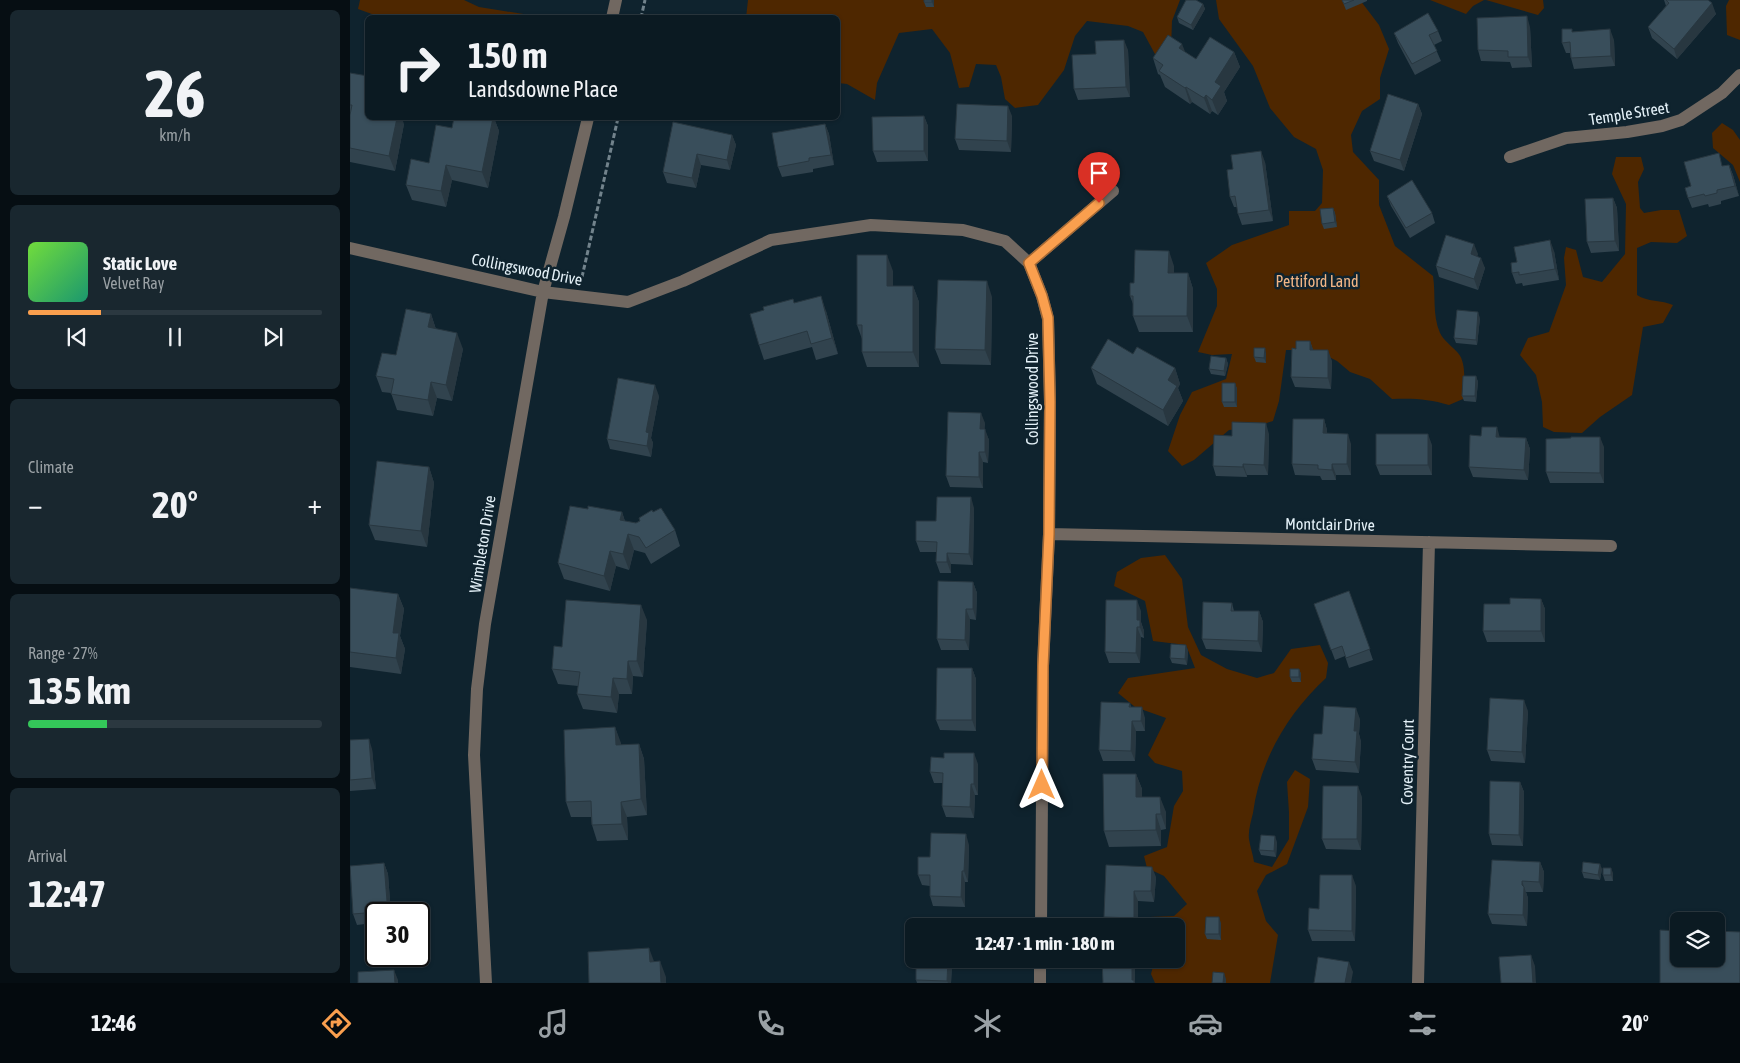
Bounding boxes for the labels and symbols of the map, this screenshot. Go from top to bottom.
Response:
street label: Temple Street [1588,98,1671,129]
pin [1078,152,1120,203]
street label: Collingswood Drive [470,249,584,290]
park label: Pettiford Land [1275,272,1359,290]
street label: Collingswood Drive [1023,333,1042,445]
street label: Wimbleton Drive [465,494,499,594]
street label: Montclair Drive [1285,514,1375,534]
street label: Coventry Court [1397,719,1418,805]
position arrow [1015,758,1067,810]
speed limit sign: 30 [365,902,430,967]

